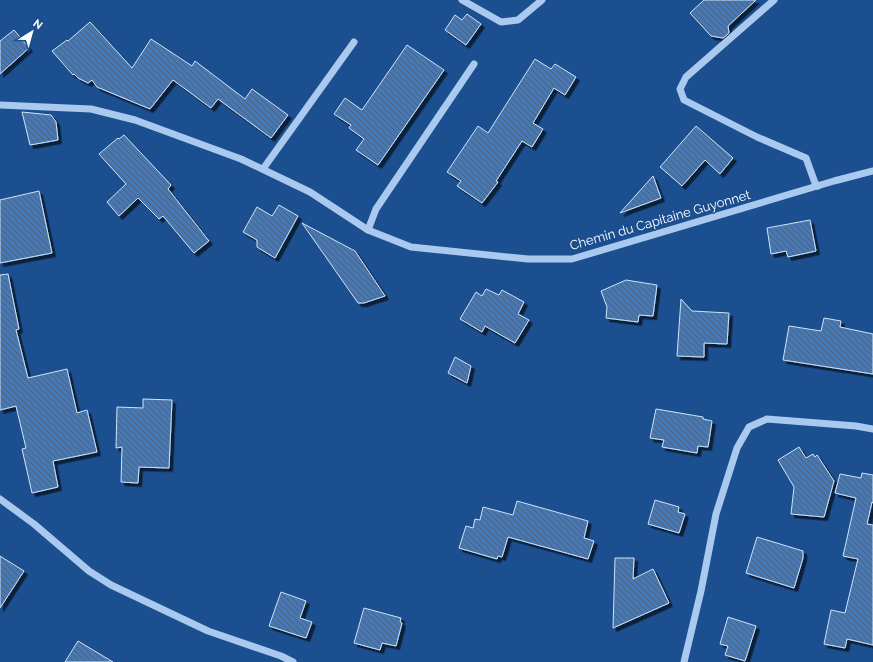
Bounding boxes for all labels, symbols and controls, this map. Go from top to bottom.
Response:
north arrow [12,12,52,52]
text: N [30,17,45,32]
street label: Chemin du Capitaine Guyonnet [568,187,753,253]

